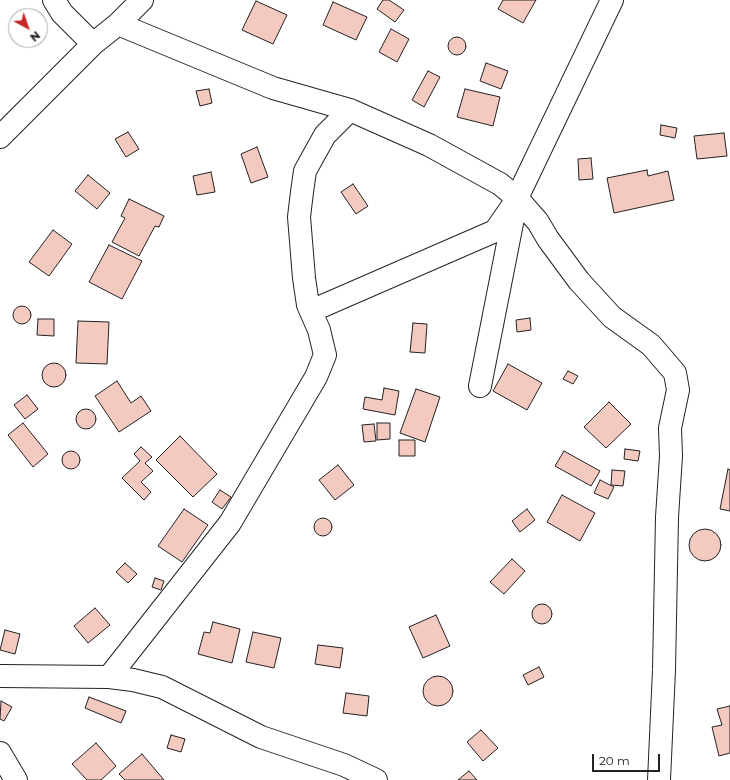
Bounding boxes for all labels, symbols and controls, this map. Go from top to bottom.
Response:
north arrow [8,8,48,48]
text: N [27,28,43,45]
scale bar [594,746,662,772]
text: 20 m [599,753,630,768]

